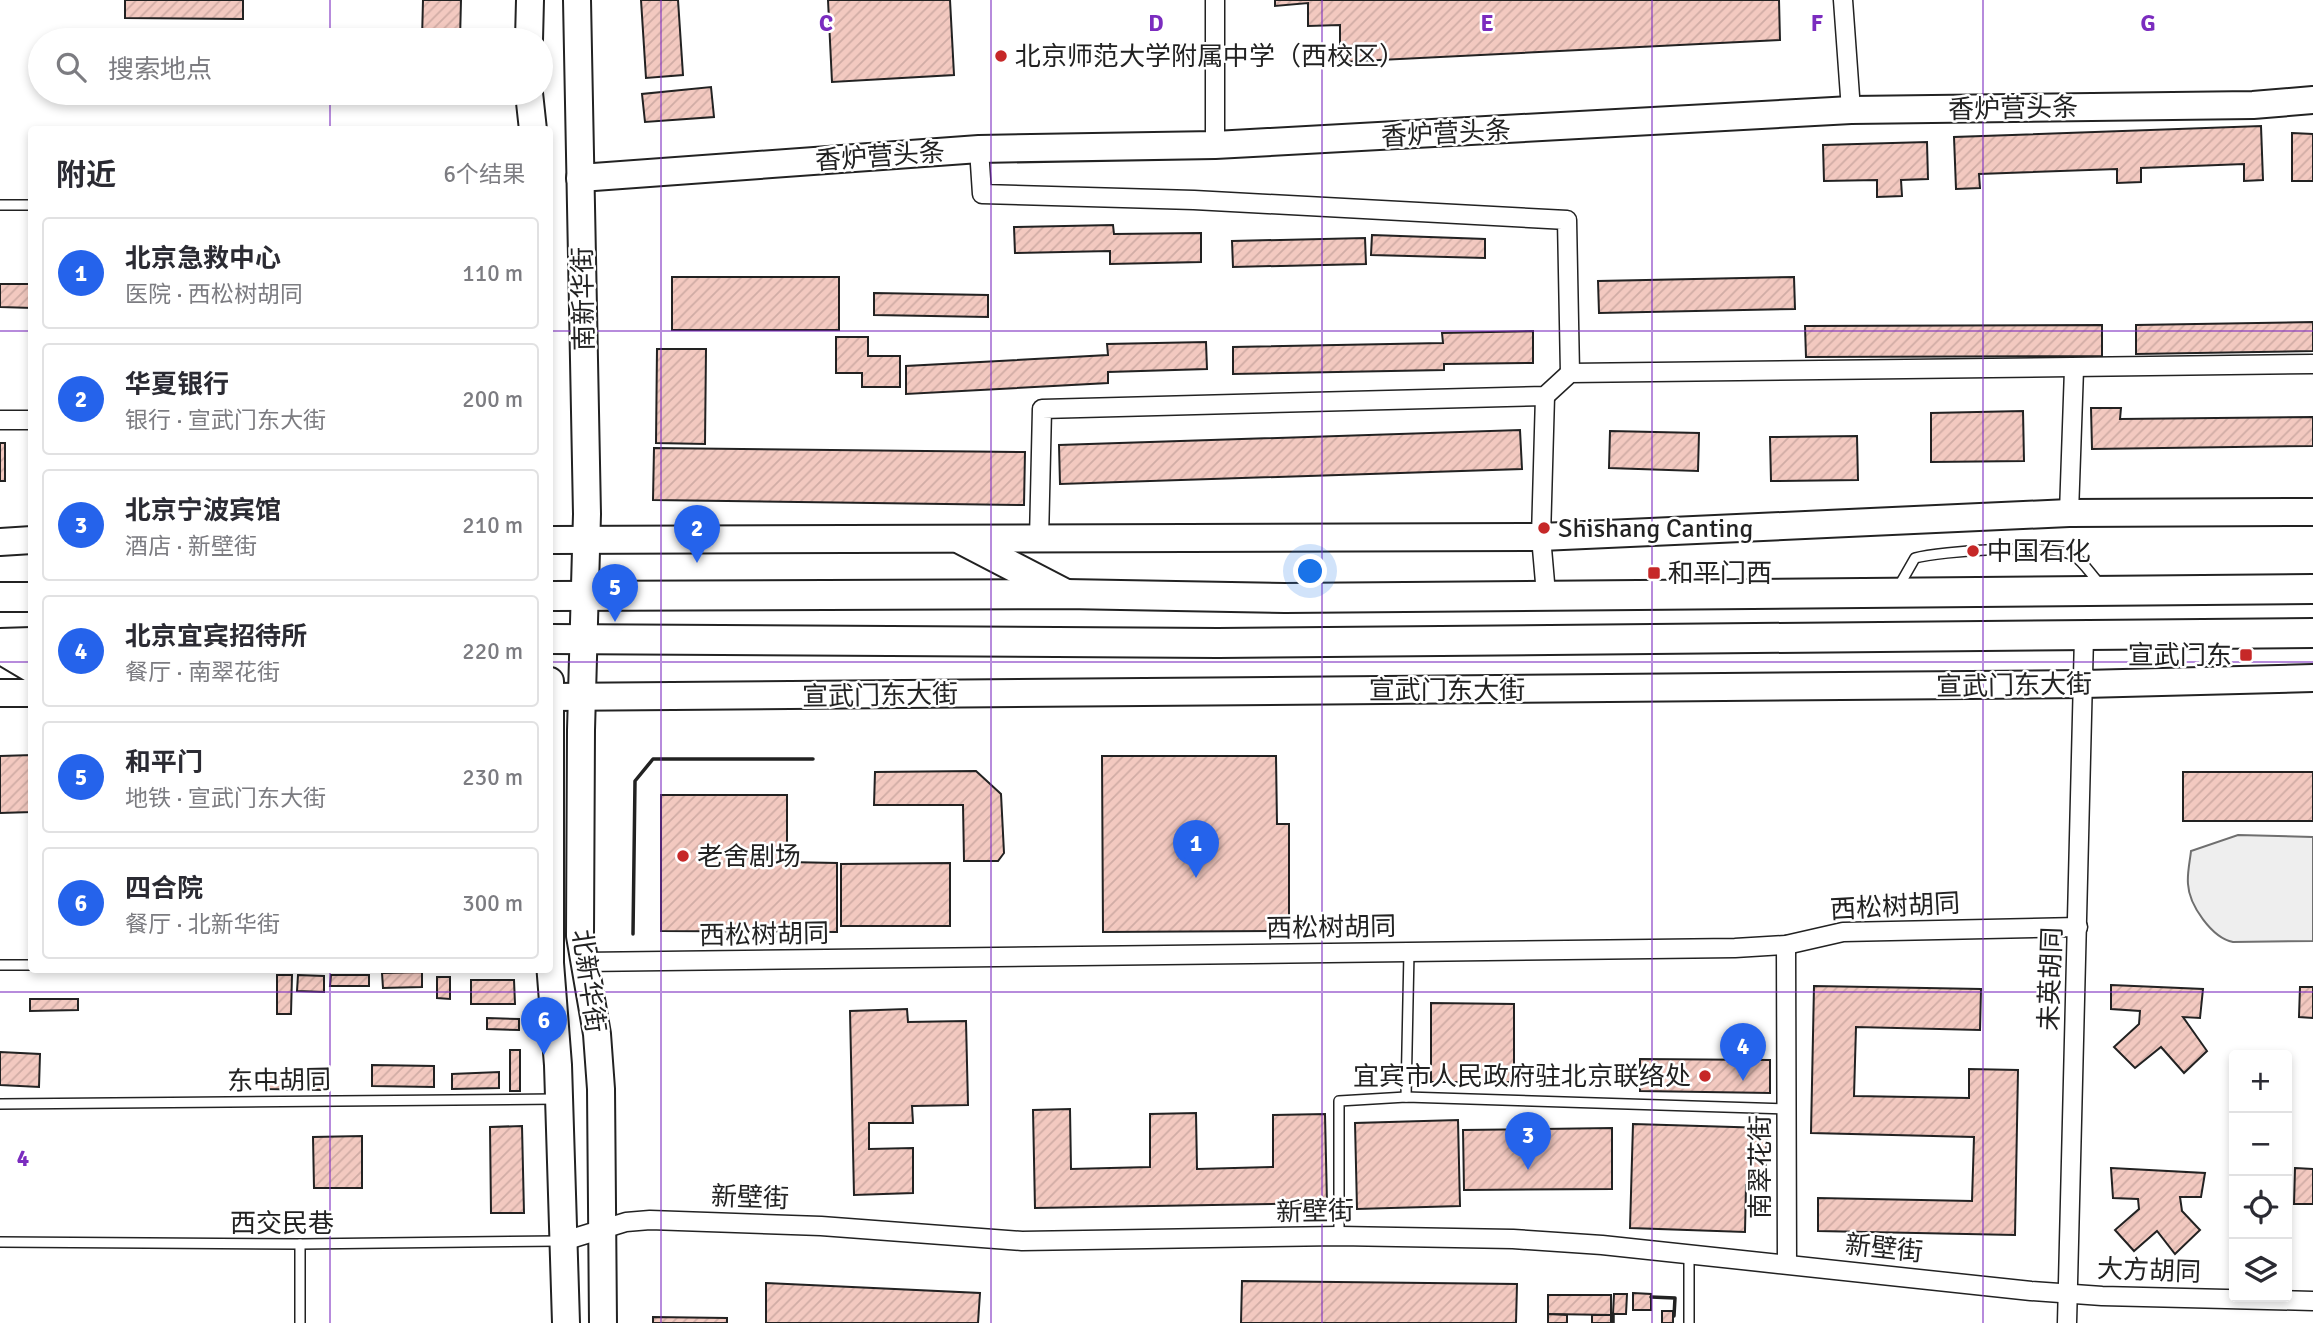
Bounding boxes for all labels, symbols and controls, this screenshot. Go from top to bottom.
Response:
text: C [819,9,833,38]
text: D [1148,9,1164,38]
text: E [1480,9,1494,38]
text: F [1811,9,1823,38]
text: G [2140,9,2156,38]
search box [28,28,553,105]
place label: 北京师范大学附属中学（西校区） [1015,41,1405,73]
icon: search [52,48,90,86]
marker: 北京师范大学附属中学（西校区） [993,48,1009,64]
text: 搜索地点 [108,54,212,86]
street label: 香炉营头条 [1948,92,2078,126]
street label: 香炉营头条 [1380,115,1512,153]
street label: 香炉营头条 [814,137,946,177]
text: 附近 [56,157,116,194]
text: 6个结果 [444,160,525,189]
text: 北京急救中心 [125,243,281,275]
street label: 南新华街 [567,247,601,351]
text: 1 [75,259,87,288]
text: 110 m [462,259,523,288]
text: 医院 · 西松树胡同 [125,280,303,309]
text: 华夏银行 [125,369,229,401]
text: 2 [75,385,87,414]
text: 200 m [462,385,523,414]
text: 银行 · 宣武门东大街 [125,406,326,435]
text: 北京宁波宾馆 [125,495,281,527]
pin: 2 [674,505,720,563]
text: 3 [75,511,87,540]
text: 210 m [462,511,523,540]
place label: Shishang Canting [1558,513,1753,545]
marker: Shishang Canting [1536,520,1552,536]
text: 酒店 · 新壁街 [125,532,257,561]
place label: 中国石化 [1987,536,2091,568]
marker: 中国石化 [1965,543,1981,559]
your location [1293,554,1327,588]
place label: 和平门西 [1668,558,1772,590]
pin: 5 [592,564,638,622]
marker: 和平门西 [1646,565,1662,581]
text: 北京宜宾招待所 [125,621,307,653]
text: 4 [75,637,87,666]
text: 220 m [462,637,523,666]
place label: 宣武门东 [2128,640,2232,672]
marker: 宣武门东 [2238,647,2254,663]
text: 餐厅 · 南翠花街 [125,658,280,687]
street label: 宣武门东大街 [1936,669,2092,703]
street label: 宣武门东大街 [1369,675,1525,707]
street label: 宣武门东大街 [802,679,958,713]
text: 和平门 [125,747,203,779]
text: 5 [75,763,87,792]
text: 230 m [462,763,523,792]
text: 地铁 · 宣武门东大街 [125,784,326,813]
pin: 1 [1173,820,1219,878]
place label: 老舍剧场 [697,841,801,873]
marker: 老舍剧场 [675,848,691,864]
text: 四合院 [125,873,203,905]
street label: 西松树胡同 [1829,888,1961,926]
text: 6 [75,889,87,918]
text: 300 m [462,889,523,918]
text: 餐厅 · 北新华街 [125,910,280,939]
street label: 西松树胡同 [1266,911,1396,945]
street label: 西松树胡同 [699,918,829,952]
street label: 北新华街 [565,927,611,1035]
street label: 未英胡同 [2033,927,2069,1032]
pin: 6 [521,997,567,1055]
pin: 4 [1720,1023,1766,1081]
map controls [2229,1050,2292,1302]
button: + [2229,1050,2292,1113]
place label: 宜宾市人民政府驻北京联络处 [1353,1061,1691,1093]
street label: 东中胡同 [227,1064,331,1098]
marker: 宜宾市人民政府驻北京联络处 [1697,1068,1713,1084]
pin: 3 [1505,1112,1551,1170]
button: − [2229,1113,2292,1176]
street label: 南翠花街 [1745,1115,1777,1219]
text: 4 [17,1144,29,1173]
button: locate [2229,1176,2292,1239]
street label: 新壁街 [710,1181,790,1215]
street label: 新壁街 [1276,1195,1354,1229]
street label: 西交民巷 [230,1208,334,1240]
street label: 新壁街 [1843,1229,1924,1269]
button: layers [2229,1239,2292,1302]
street label: 大方胡同 [2096,1253,2201,1289]

